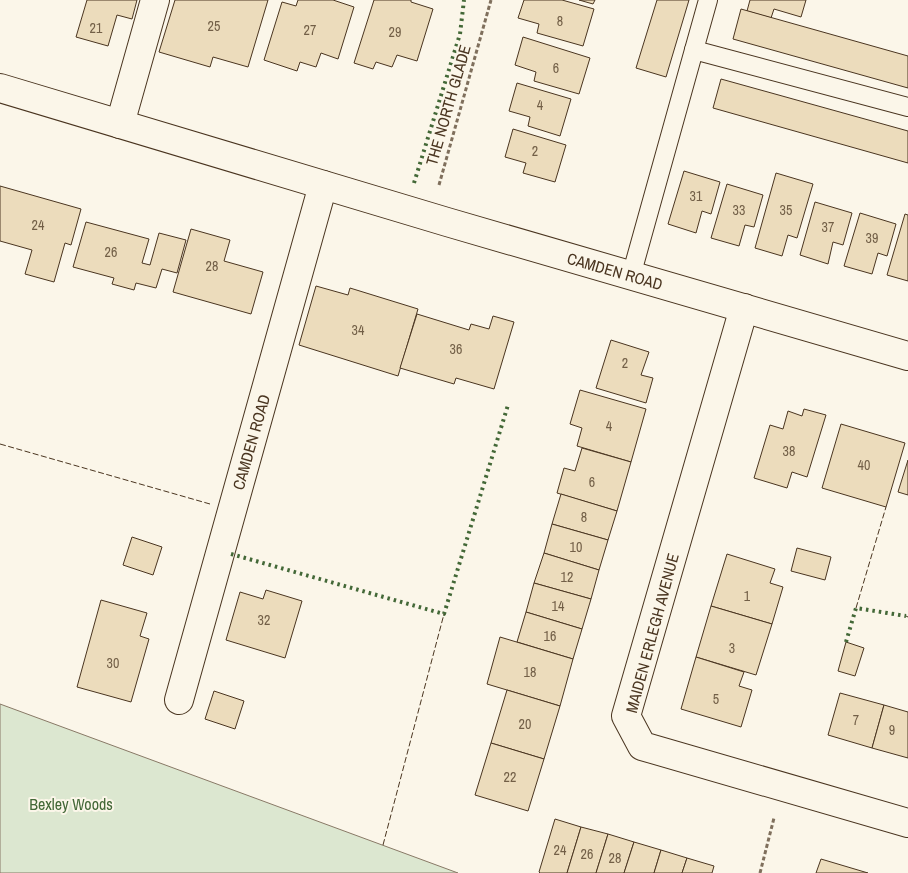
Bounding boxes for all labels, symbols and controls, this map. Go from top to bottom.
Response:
house number: 8 [557,12,563,30]
house number: 25 [208,17,220,35]
house number: 21 [90,19,103,37]
house number: 27 [304,21,316,39]
house number: 29 [389,23,401,41]
street label: THE NORTH GLADE [420,42,476,168]
house number: 6 [553,59,559,77]
house number: 4 [537,96,544,114]
house number: 2 [532,142,538,160]
house number: 31 [690,187,703,205]
house number: 33 [733,201,745,219]
house number: 35 [780,201,792,219]
house number: 24 [32,216,45,234]
house number: 37 [822,218,834,236]
house number: 39 [866,229,878,247]
house number: 26 [105,243,117,261]
street label: CAMDEN ROAD [565,247,665,295]
house number: 28 [206,257,218,275]
house number: 34 [352,321,365,339]
house number: 36 [450,340,462,358]
house number: 2 [622,354,628,372]
street label: CAMDEN ROAD [227,392,275,492]
house number: 4 [606,417,613,435]
house number: 38 [783,442,795,460]
house number: 40 [858,456,870,474]
house number: 6 [589,473,595,491]
house number: 8 [581,508,587,526]
house number: 10 [570,538,582,556]
street label: MAIDEN ERLEGH AVENUE [620,551,684,715]
house number: 12 [561,568,573,586]
house number: 1 [744,587,751,605]
house number: 14 [552,597,565,615]
house number: 32 [258,611,270,629]
house number: 16 [544,627,556,645]
house number: 3 [729,639,735,657]
house number: 30 [107,654,119,672]
house number: 18 [524,663,536,681]
house number: 5 [713,690,719,708]
house number: 7 [853,711,859,729]
house number: 20 [519,715,531,733]
house number: 9 [889,721,895,739]
house number: 22 [504,768,516,786]
park label: Bexley Woods [29,793,113,815]
house number: 24 [554,841,567,859]
house number: 26 [581,845,593,863]
house number: 28 [609,849,621,867]

